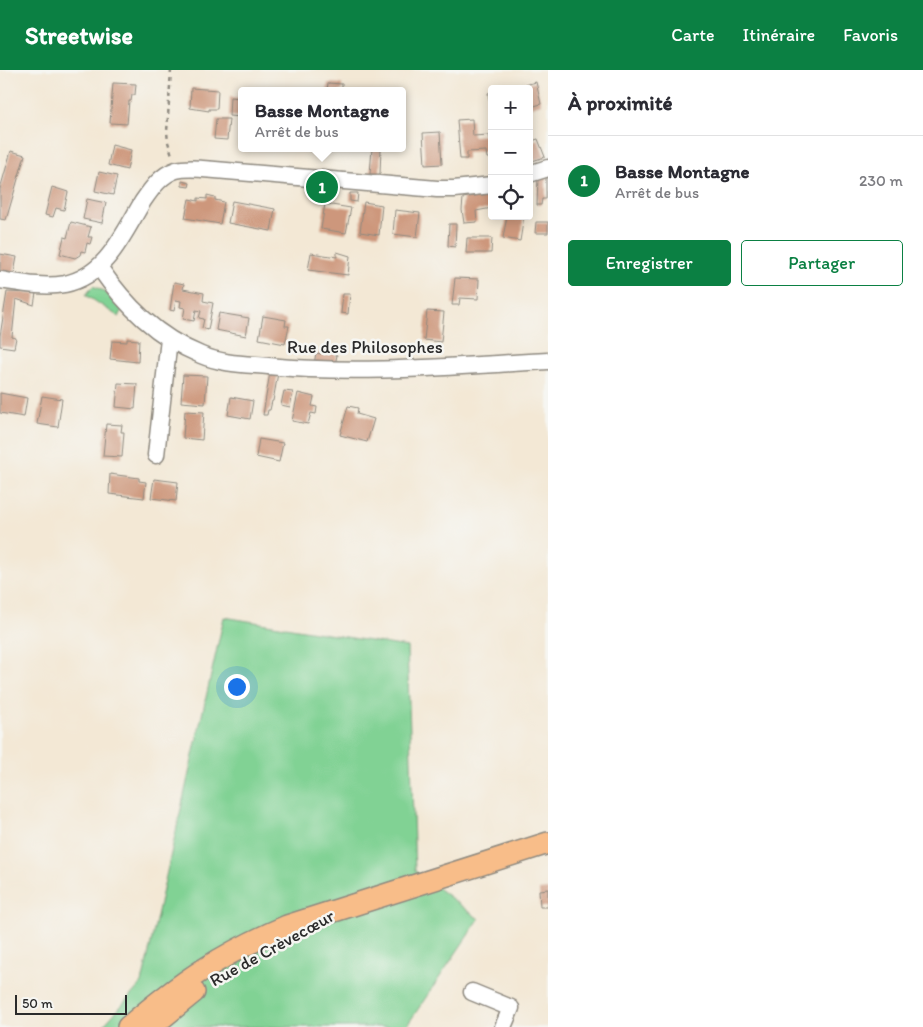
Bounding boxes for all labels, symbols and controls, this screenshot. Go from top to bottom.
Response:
text: Streetwise [25,21,133,50]
text: Carte [671,24,715,46]
text: Itinéraire [743,24,815,46]
text: Favoris [843,24,898,46]
map controls [488,85,533,220]
button: + [488,85,533,130]
popup [238,87,406,152]
text: À proximité [568,90,673,115]
text: Basse Montagne [255,99,389,122]
text: Arrêt de bus [255,122,339,141]
button: − [488,130,533,175]
text: Basse Montagne [615,160,750,183]
pin: 1 [306,168,338,206]
text: 1 [580,171,588,190]
text: 230 m [859,171,903,190]
button: locate [488,175,533,220]
text: Arrêt de bus [615,183,699,202]
button: Enregistrer [568,240,731,286]
button: Partager [741,240,903,286]
street label: Rue des Philosophes [287,336,443,358]
your location [224,674,250,700]
street label: Rue de Crèvecœur [206,905,338,991]
scale bar [15,992,128,1015]
text: 50 m [22,995,53,1012]

